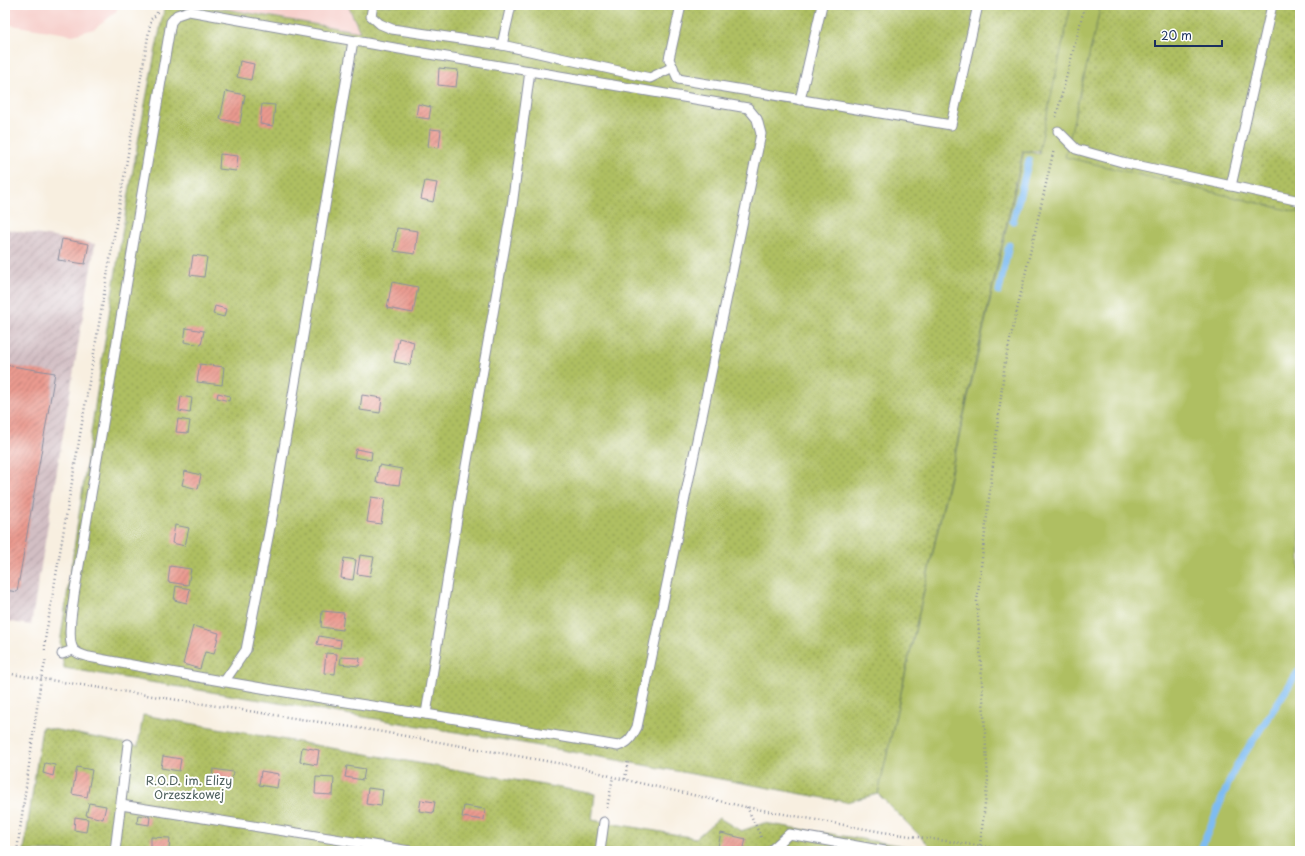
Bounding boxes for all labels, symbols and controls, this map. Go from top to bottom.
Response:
scale bar [1155,22,1222,48]
text: 20 m [1161,26,1192,44]
park label: R.O.D. im. Elizy Orzeszkowej [146,771,232,803]

